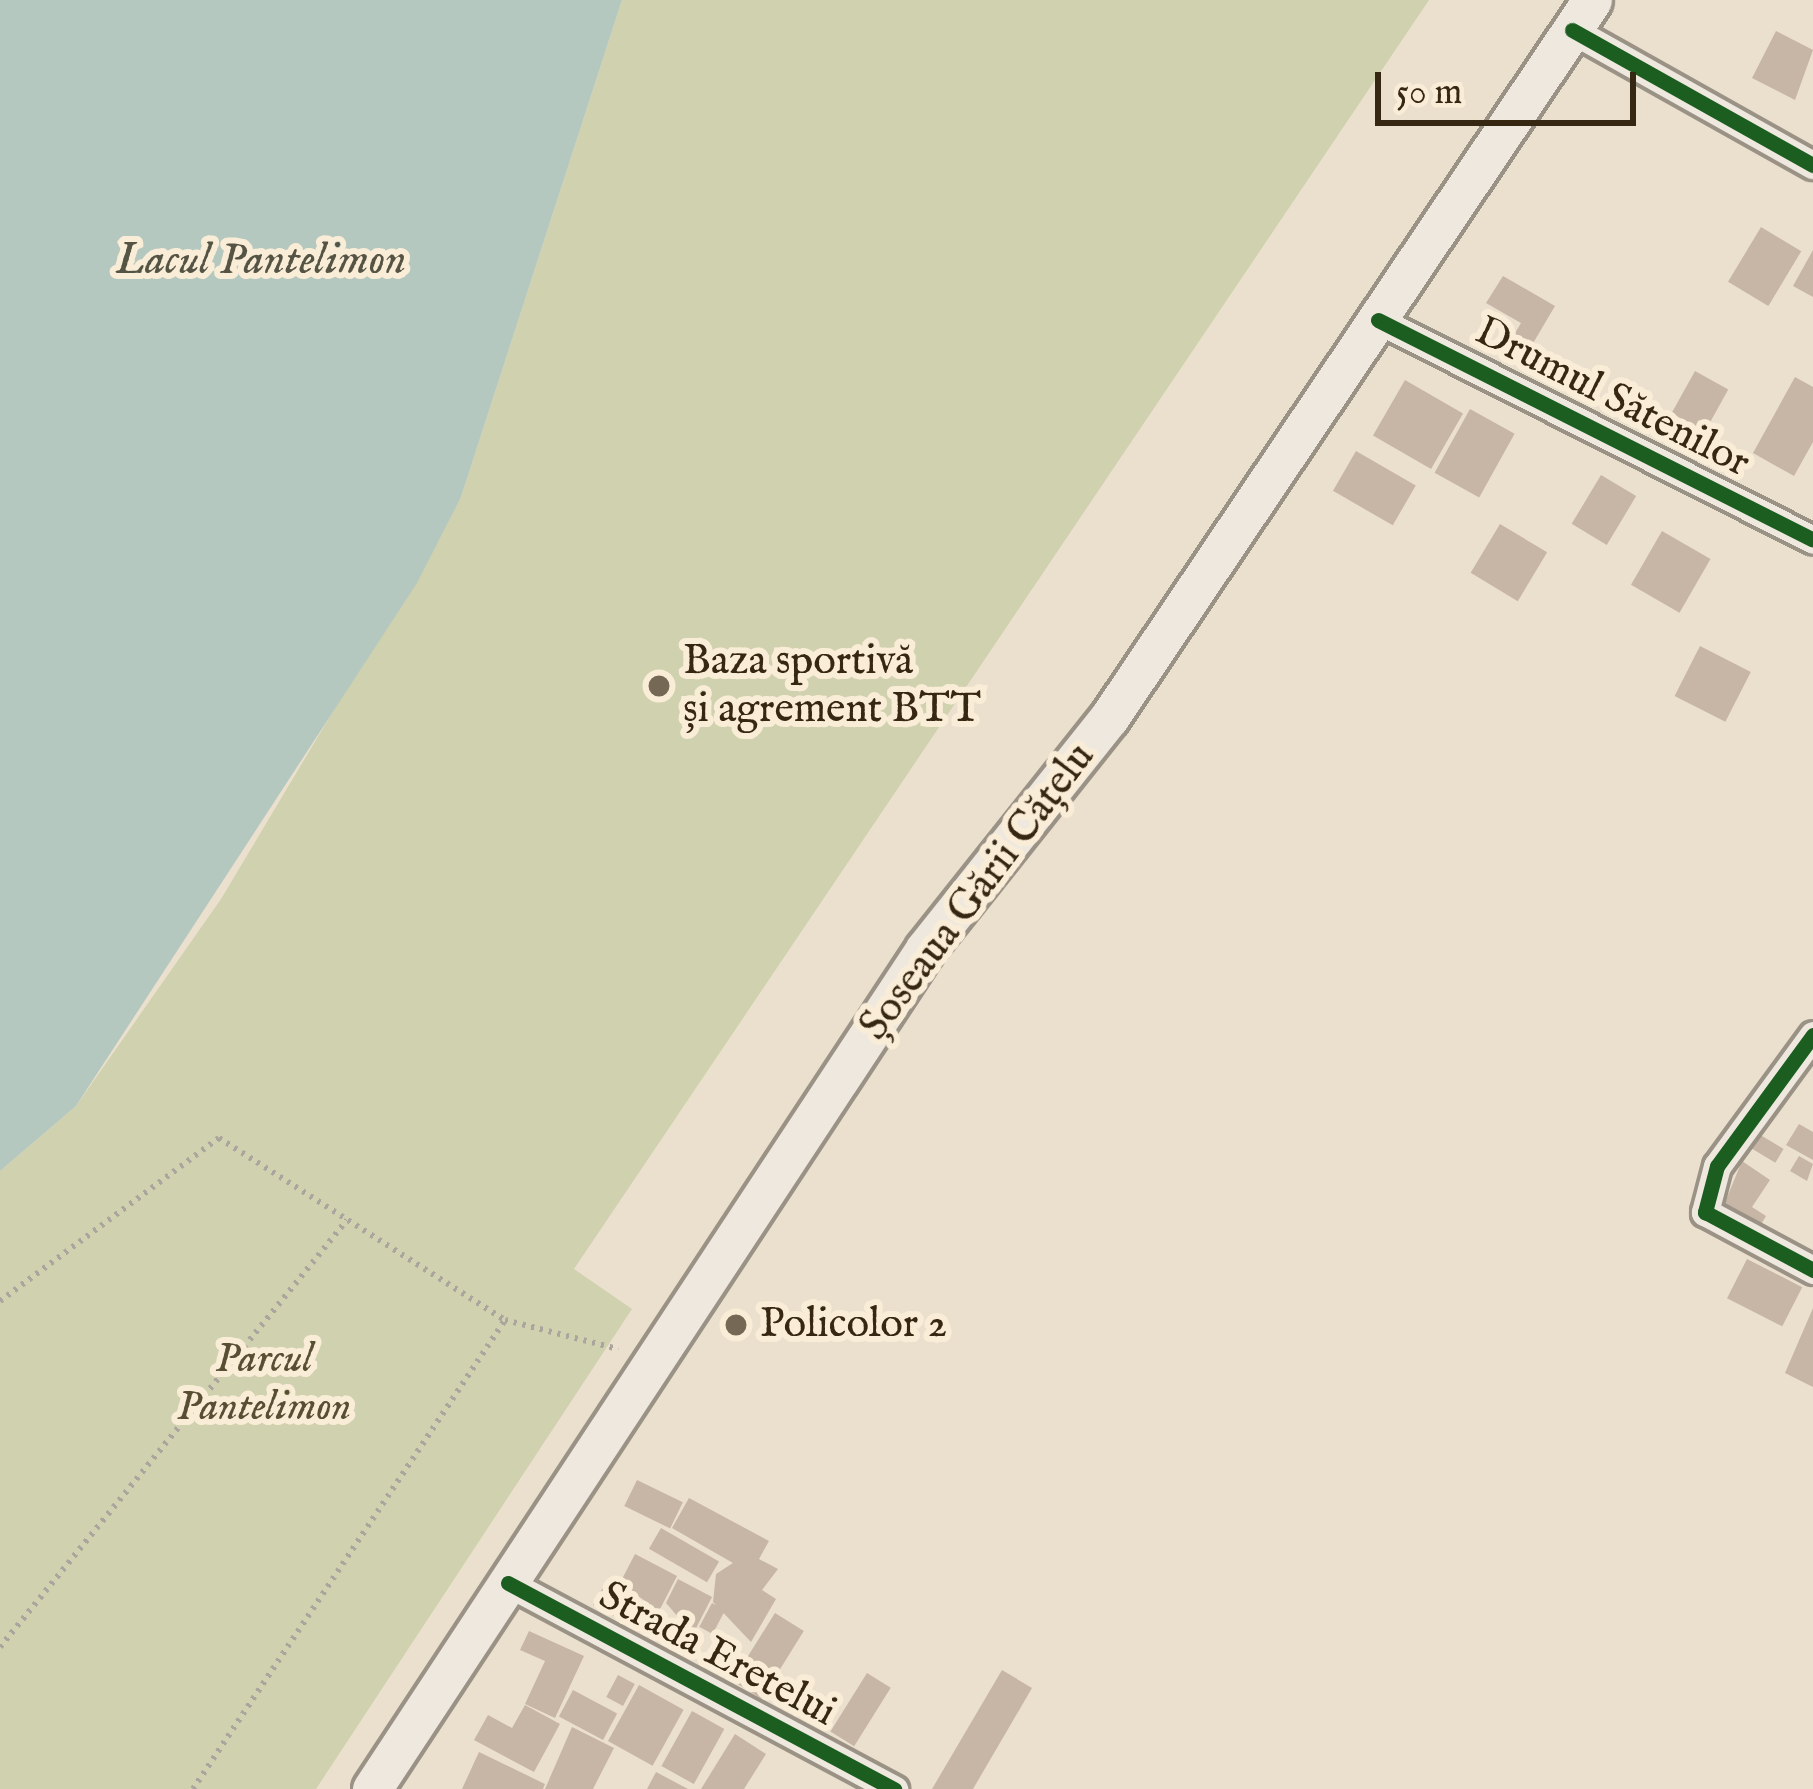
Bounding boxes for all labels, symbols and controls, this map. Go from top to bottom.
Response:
scale bar [1381,48,1642,122]
text: 50 m [1396,70,1462,116]
water label: Lacul Pantelimon [116,234,406,288]
street label: Drumul Sătenilor [1466,307,1758,489]
place label: Baza sportivă și agrement BTT [683,637,981,736]
marker: Baza sportivă și agrement BTT [646,673,672,699]
street label: Șoseaua Gării Cățelu [850,733,1106,1051]
place label: Policolor 2 [760,1300,947,1350]
marker: Policolor 2 [723,1312,749,1338]
park label: Parcul Pantelimon [177,1335,351,1434]
street label: Strada Eretelui [590,1571,844,1739]

